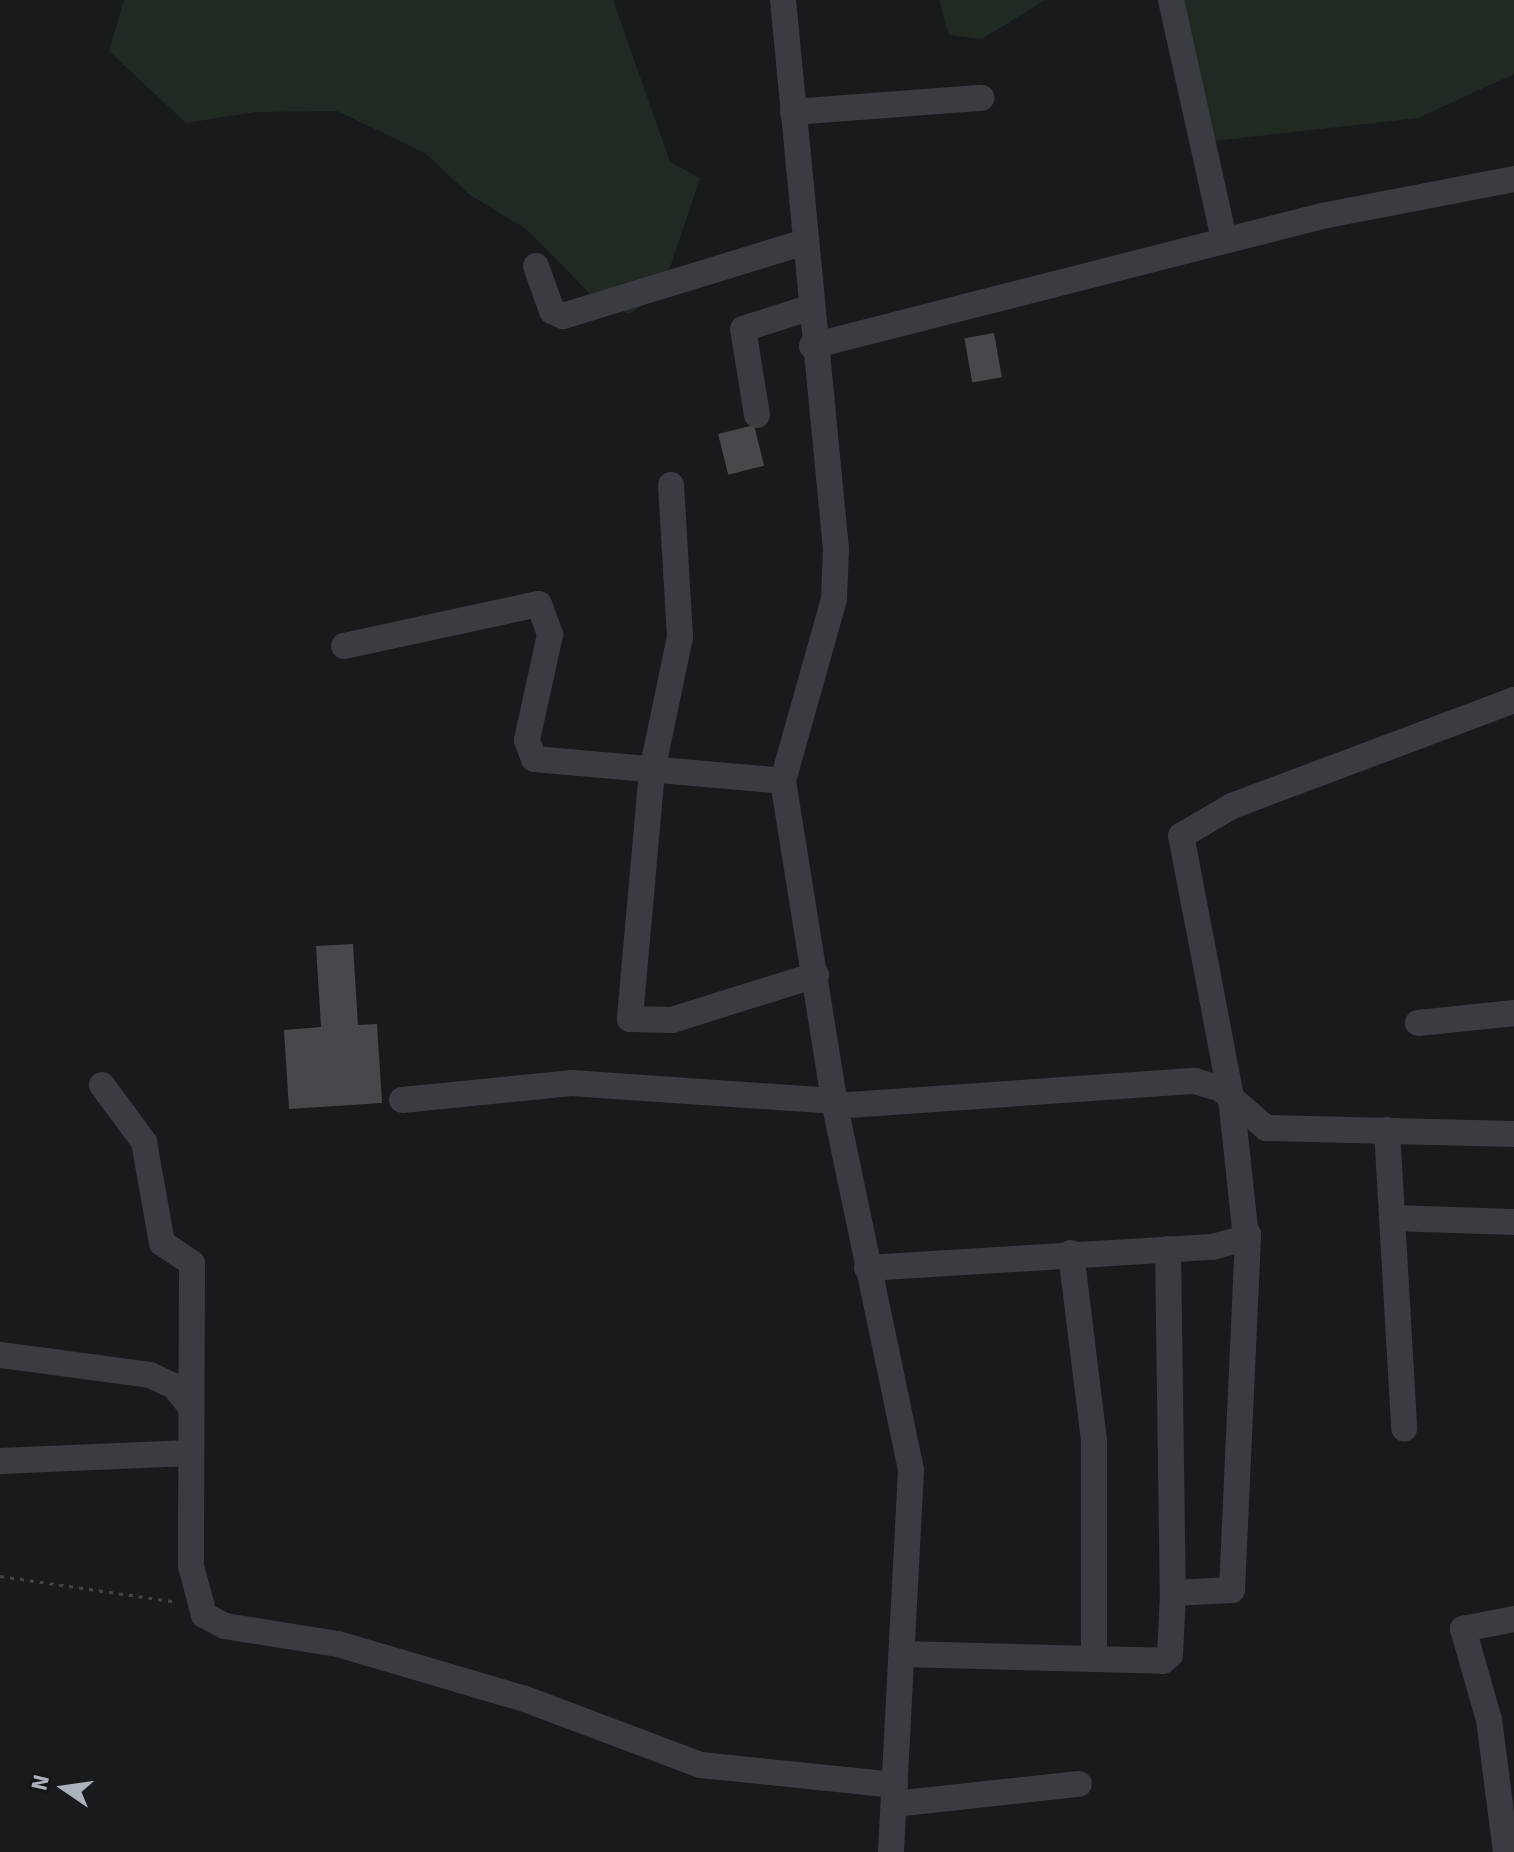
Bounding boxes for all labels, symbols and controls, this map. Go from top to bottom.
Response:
north arrow [24,1748,104,1828]
text: N [25,1772,55,1793]

